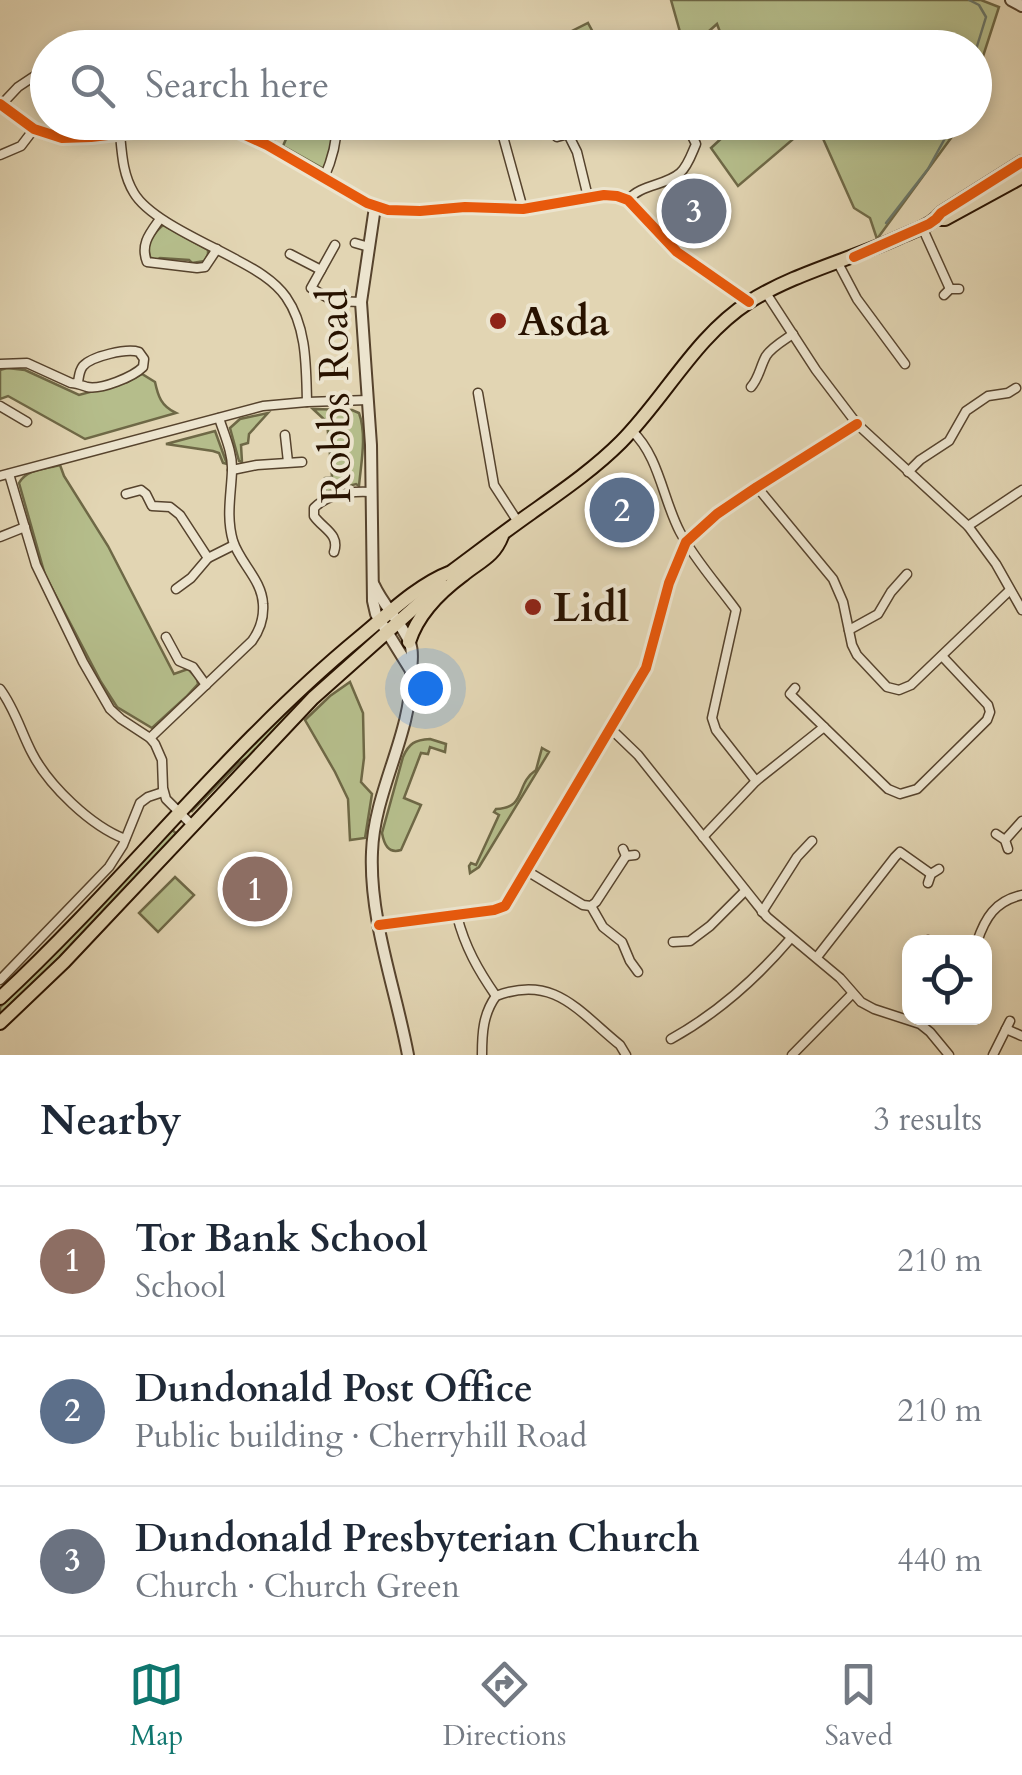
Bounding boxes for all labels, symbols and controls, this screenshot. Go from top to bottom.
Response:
search box [30,30,992,140]
icon: search [65,58,120,113]
text: Search here [145,59,329,111]
pin: 3 [662,174,726,248]
street label: Robbs Road [305,288,365,504]
place label: Asda [518,293,610,350]
marker: Asda [487,310,509,332]
pin: 2 [590,472,654,548]
place label: Lidl [553,579,629,636]
marker: Lidl [522,596,544,618]
your location [400,663,451,714]
pin: 1 [222,852,288,926]
map controls [902,935,992,1025]
button: locate [902,935,992,1025]
text: Nearby [40,1092,182,1149]
text: 3 results [874,1098,982,1142]
text: Tor Bank School [135,1213,428,1265]
text: 1 [64,1239,81,1283]
text: 210 m [897,1239,982,1283]
text: School [135,1265,226,1309]
text: Dundonald Post Office [135,1363,533,1415]
text: 2 [64,1389,81,1433]
text: 210 m [897,1389,982,1433]
text: Public building · Cherryhill Road [135,1415,587,1459]
text: Dundonald Presbyterian Church [135,1513,700,1565]
text: 3 [64,1539,81,1583]
text: 440 m [897,1539,982,1583]
text: Church · Church Green [135,1565,460,1609]
tab: Map [129,1657,184,1755]
tab: Directions [443,1657,566,1755]
tab: Saved [825,1657,893,1755]

